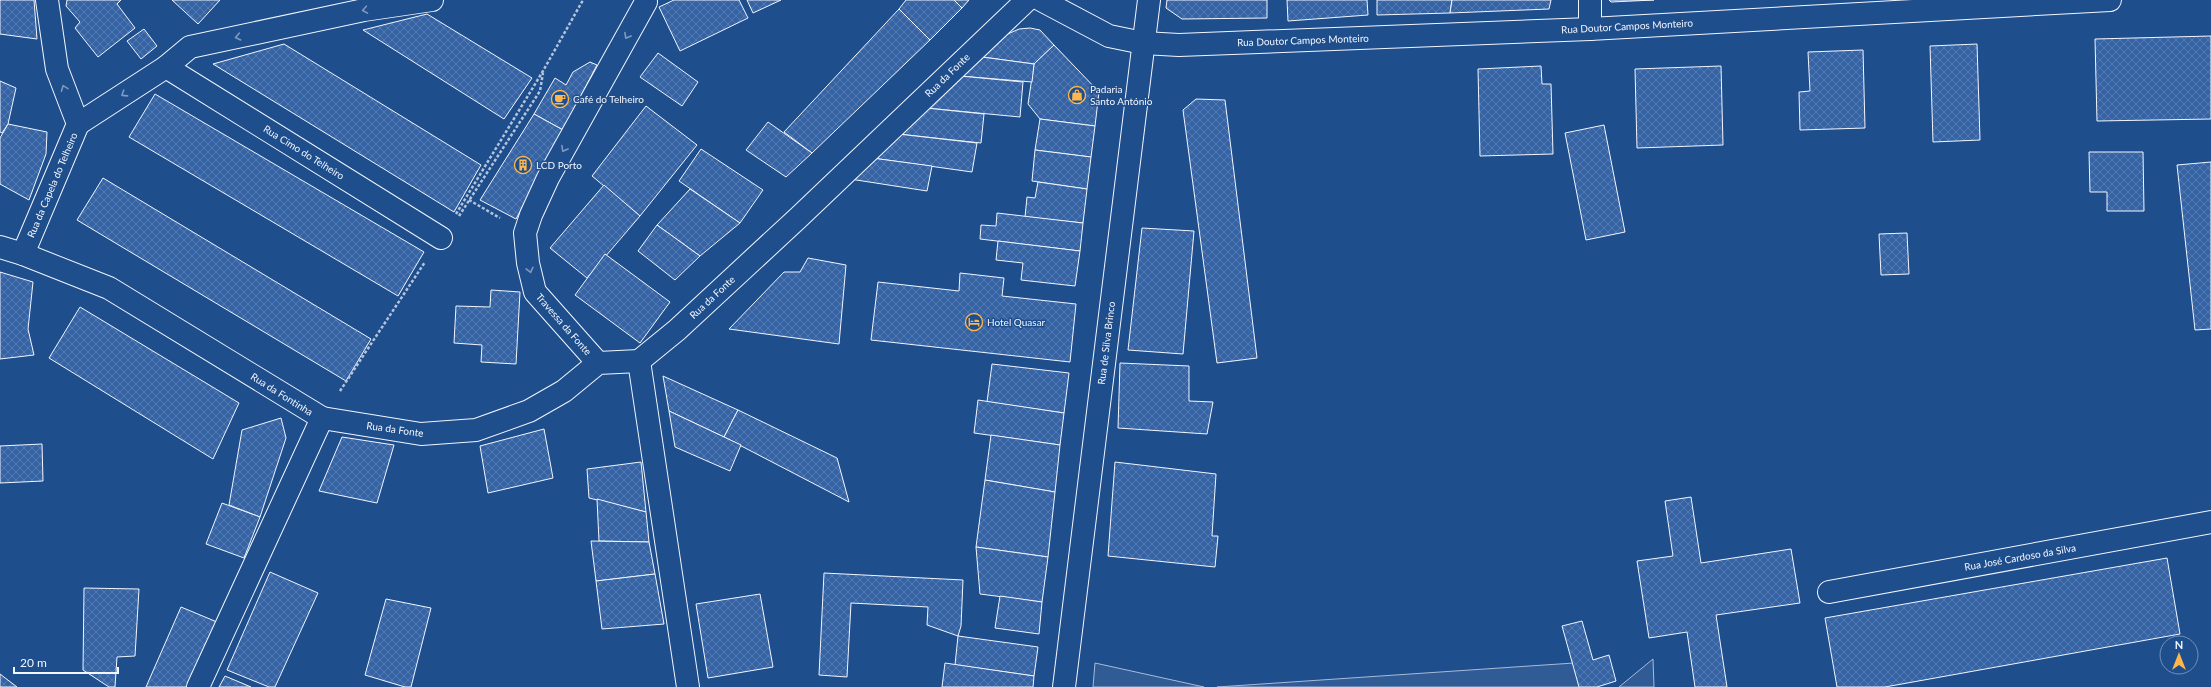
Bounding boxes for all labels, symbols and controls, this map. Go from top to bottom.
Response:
one-way arrow [362,5,369,14]
street label: Rua Doutor Campos Monteiro [1561,17,1693,35]
one-way arrow [235,32,242,40]
one-way arrow [625,32,632,39]
street label: Rua Doutor Campos Monteiro [1237,32,1369,48]
street label: Rua da Fonte [922,51,972,99]
place label: Padaria Santo António [1090,83,1153,107]
one-way arrow [61,84,69,91]
shop icon: Padaria Santo António [1067,85,1087,105]
one-way arrow [122,89,129,96]
cafe icon: Café do Telheiro [550,89,570,109]
place label: Café do Telheiro [573,93,644,105]
street label: Rua Cimo do Telheiro [261,122,347,182]
street label: Rua da Capela do Telheiro [24,130,80,239]
one-way arrow [561,145,568,153]
building icon: LCD Porto [513,155,533,175]
place label: LCD Porto [536,159,582,171]
one-way arrow [525,267,534,274]
street label: Rua da Fonte [687,273,737,321]
street label: Travessa da Fonte [534,291,594,357]
street label: Rua de Silva Brinco [1095,300,1117,385]
hotel icon: Hotel Quasar [964,312,984,332]
place label: Hotel Quasar [987,316,1046,328]
street label: Rua da Fontinha [249,370,315,418]
street label: Rua da Fonte [366,419,424,439]
street label: Rua José Cardoso da Silva [1963,541,2077,573]
north arrow [2159,635,2199,675]
text: N [2175,638,2183,651]
scale bar [14,649,118,675]
text: 20 m [20,655,47,670]

